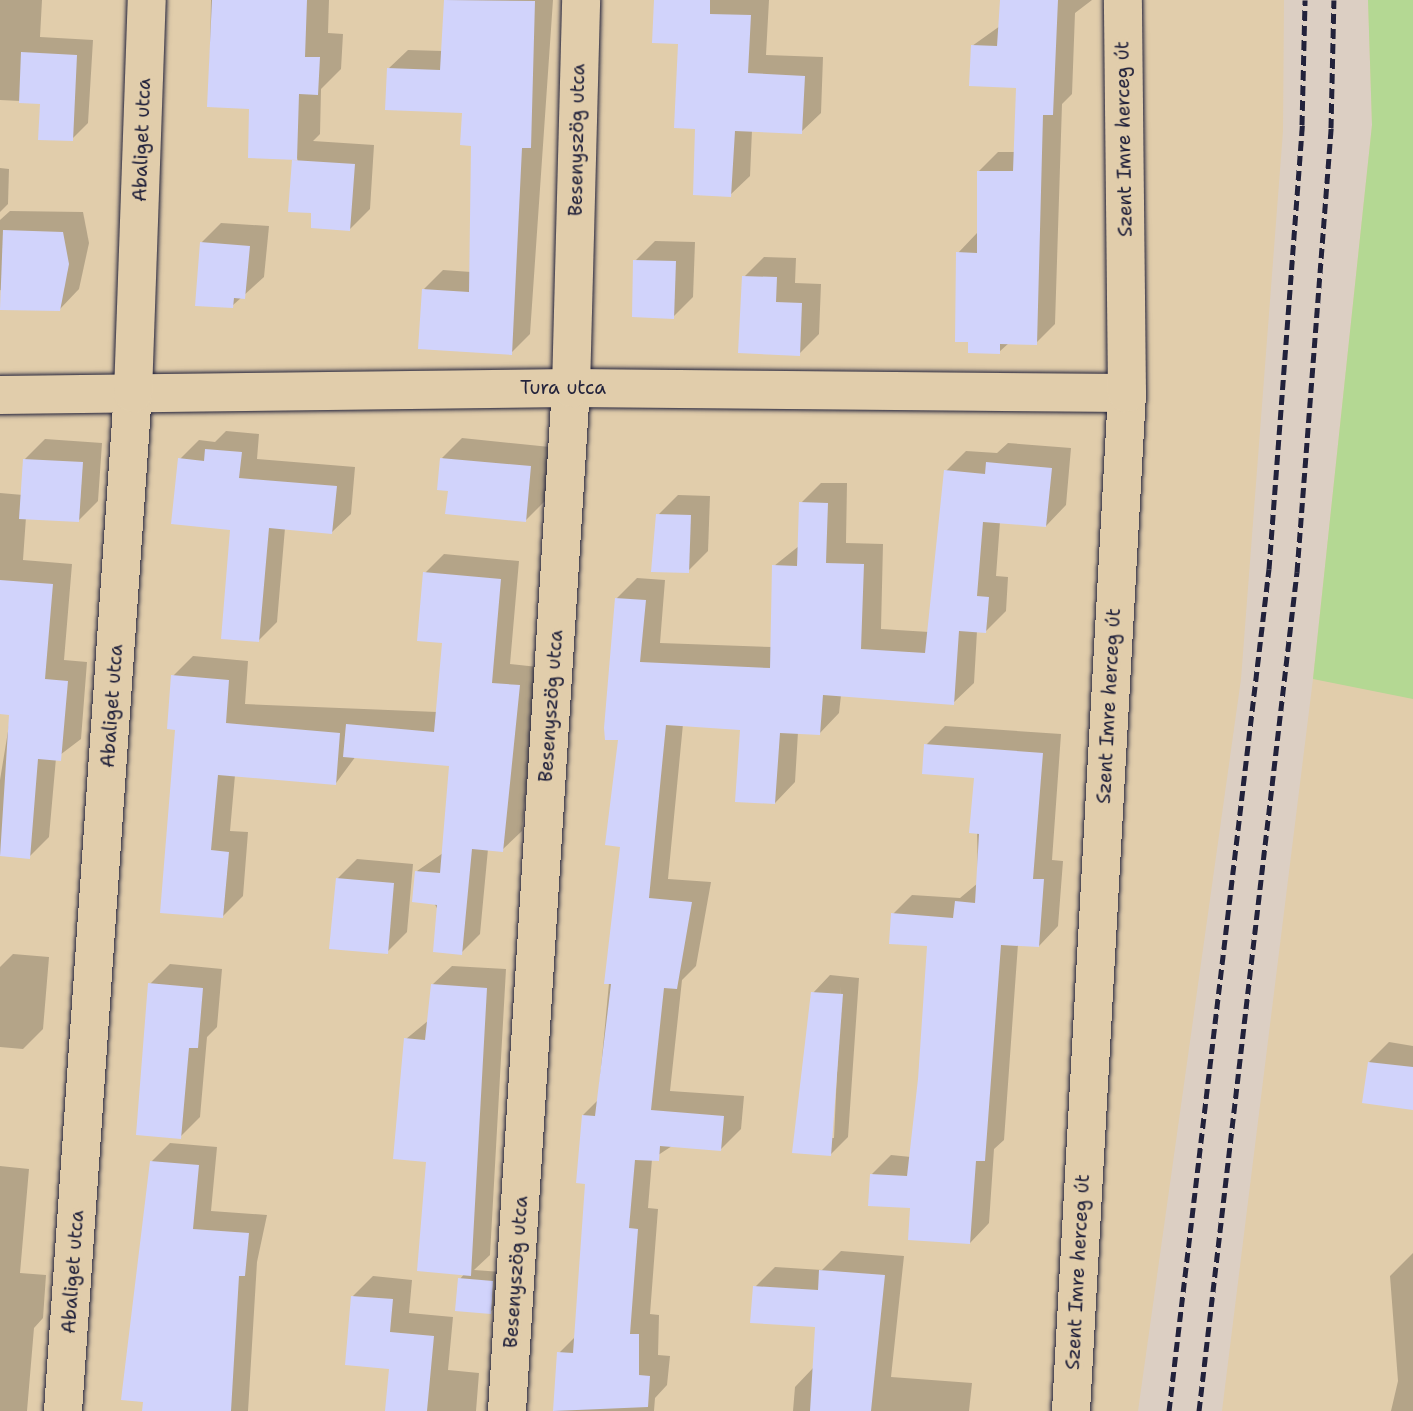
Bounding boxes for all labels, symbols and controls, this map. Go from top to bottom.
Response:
street label: Szent Imre herceg út [1111,41,1137,237]
street label: Besenyszög utca [564,64,590,216]
street label: Abaliget utca [128,78,156,202]
street label: Tura utca [520,377,606,399]
street label: Szent Imre herceg út [1092,607,1126,805]
street label: Besenyszög utca [534,629,568,783]
street label: Abaliget utca [96,643,128,769]
street label: Szent Imre herceg út [1061,1173,1095,1371]
street label: Besenyszög utca [499,1195,533,1349]
street label: Abaliget utca [57,1209,89,1335]

